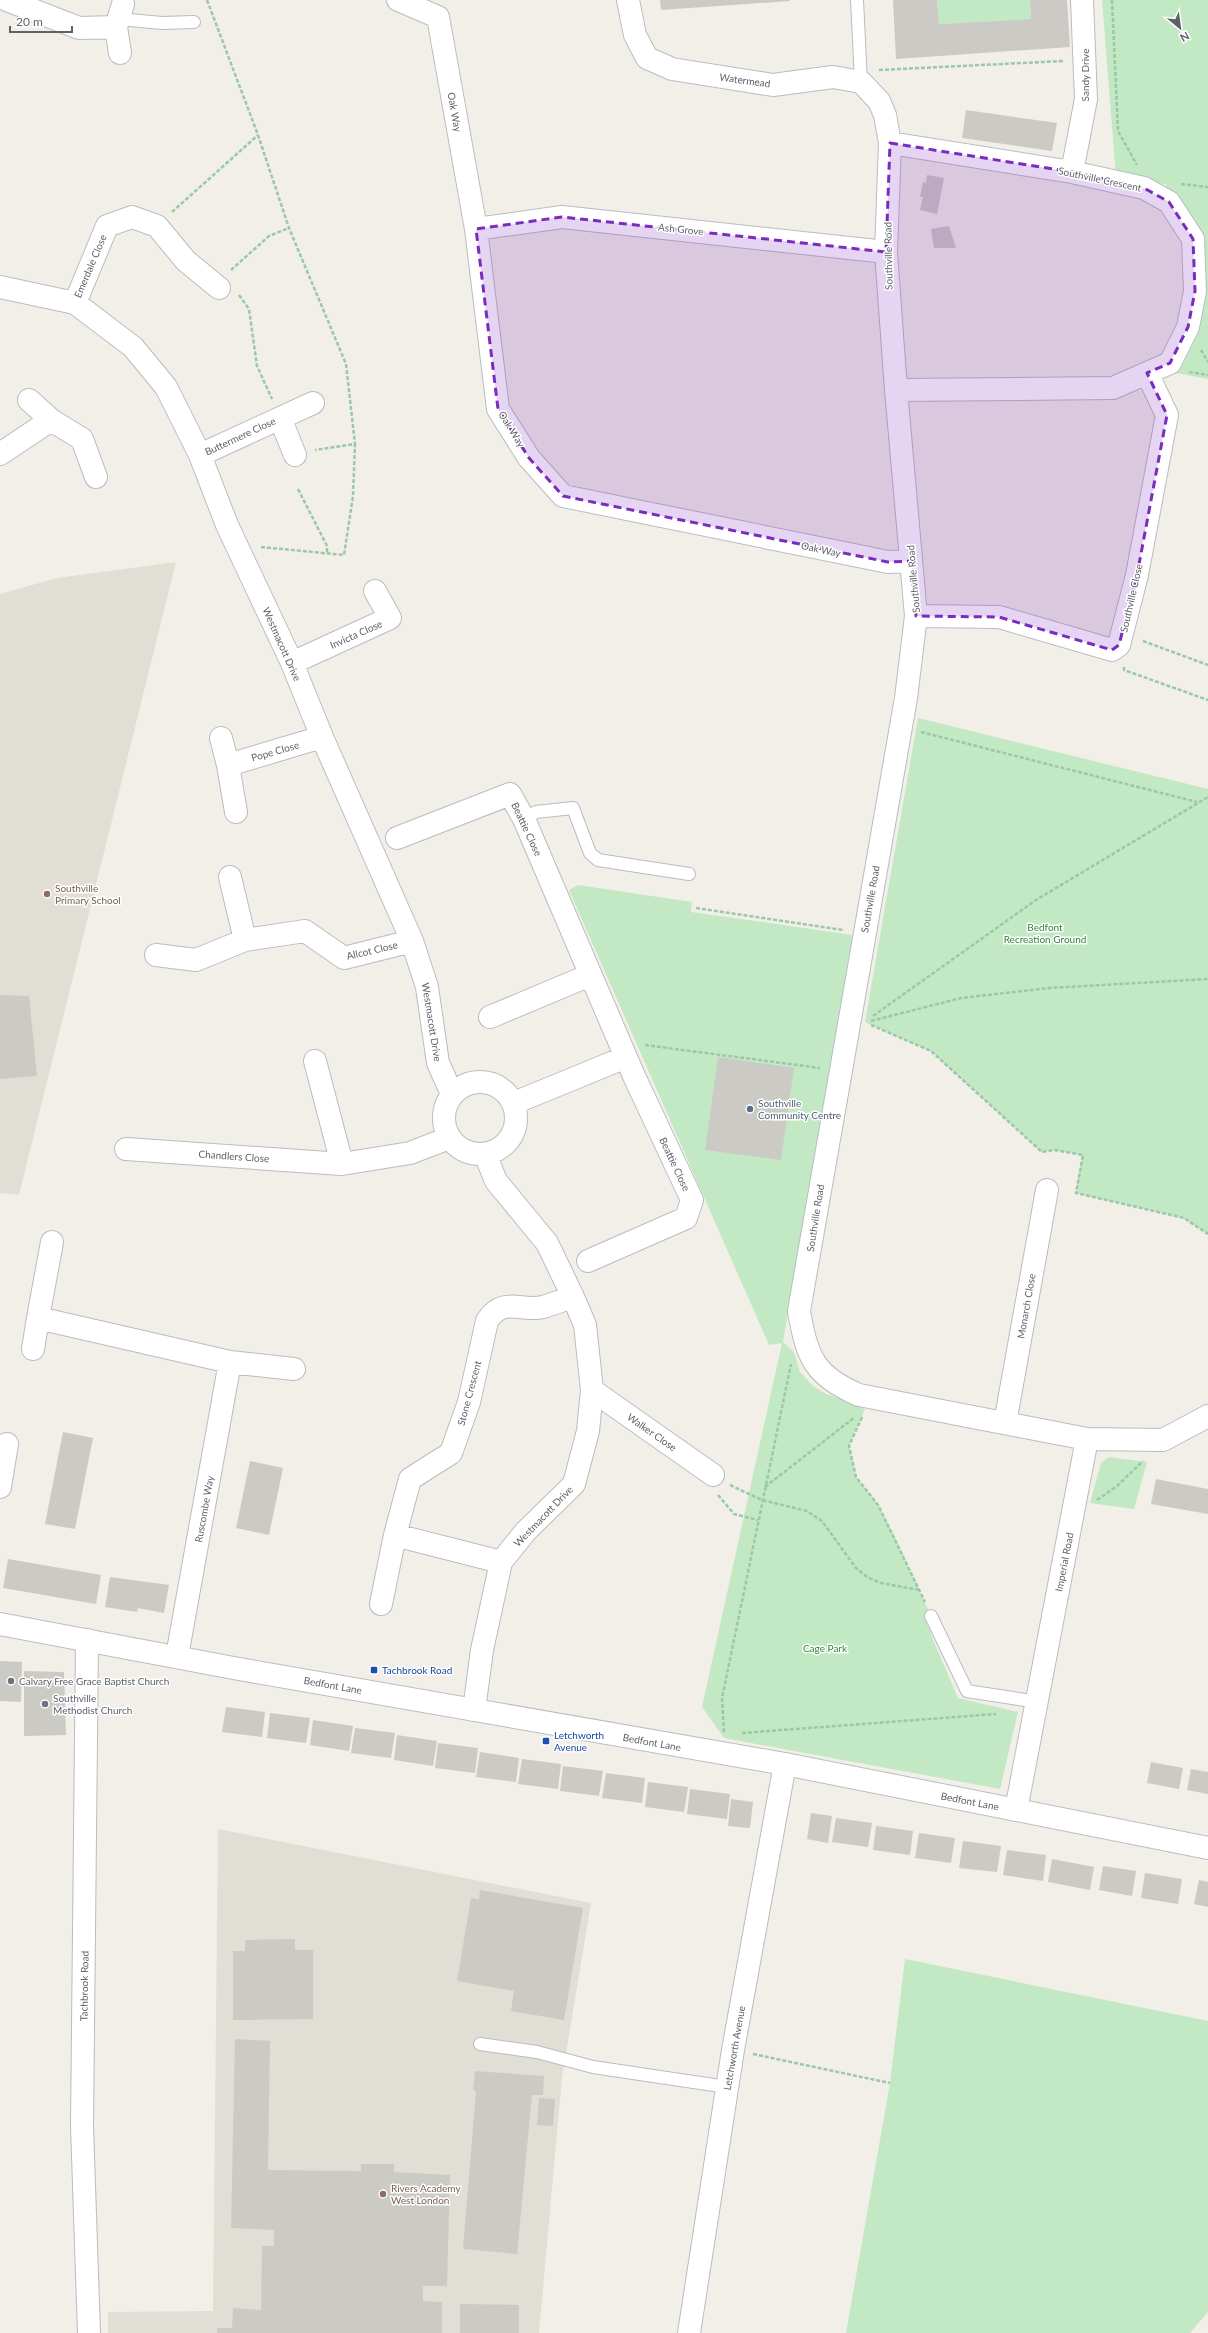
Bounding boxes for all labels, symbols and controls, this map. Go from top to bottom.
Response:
scale bar [10,8,72,34]
north arrow [1160,8,1200,48]
text: 20 m [16,14,43,29]
text: N [1178,29,1192,45]
street label: Sandy Drive [1079,49,1091,101]
street label: Watermead [719,70,771,90]
street label: Oak Way [446,91,465,134]
street label: Southville Crescent [1057,164,1143,194]
street label: Ash Grove [658,221,704,237]
street label: Southville Road [881,222,895,290]
street label: Emerdale Close [71,233,109,299]
street label: Oak Way [496,409,528,450]
street label: Buttermere Close [203,414,277,458]
street label: Oak Way [800,539,843,559]
street label: Southville Road [904,545,922,613]
street label: Southville Close [1117,562,1145,634]
street label: Westmacott Drive [260,605,304,683]
street label: Invicta Close [328,617,384,651]
street label: Pope Close [250,738,300,764]
street label: Beattie Close [509,800,545,858]
street label: Southville Road [858,864,882,934]
place label: Southville Primary School [55,882,121,906]
marker: Southville Primary School [42,889,52,899]
park label: Bedfont Recreation Ground [1004,921,1086,945]
street label: Allcot Close [345,938,399,962]
street label: Westmacott Drive [420,982,444,1062]
place label: Southville Community Centre [758,1097,841,1121]
marker: Southville Community Centre [745,1104,755,1114]
street label: Beattie Close [657,1135,693,1193]
street label: Chandlers Close [198,1148,270,1164]
street label: Southville Road [804,1183,826,1253]
street label: Monarch Close [1014,1272,1038,1340]
street label: Stone Crescent [455,1359,484,1427]
street label: Walker Close [625,1411,679,1453]
street label: Ruscombe Way [192,1474,216,1543]
street label: Westmacott Drive [511,1483,575,1549]
street label: Imperial Road [1052,1531,1076,1593]
park label: Cage Park [803,1642,848,1654]
place label: Tachbrook Road [382,1664,452,1676]
marker: Tachbrook Road [369,1665,379,1675]
street label: Bedfont Lane [303,1674,363,1696]
place label: Calvary Free Grace Baptist Church [19,1675,169,1687]
marker: Calvary Free Grace Baptist Church [6,1676,16,1686]
place label: Southville Methodist Church [53,1692,132,1716]
marker: Southville Methodist Church [40,1699,50,1709]
place label: Letchworth Avenue [554,1729,604,1753]
street label: Bedfont Lane [622,1731,682,1753]
marker: Letchworth Avenue [541,1736,551,1746]
street label: Bedfont Lane [940,1789,1000,1813]
street label: Tachbrook Road [77,1951,91,2021]
street label: Letchworth Avenue [721,2005,747,2091]
place label: Rivers Academy West London [391,2182,461,2206]
marker: Rivers Academy West London [378,2189,388,2199]

